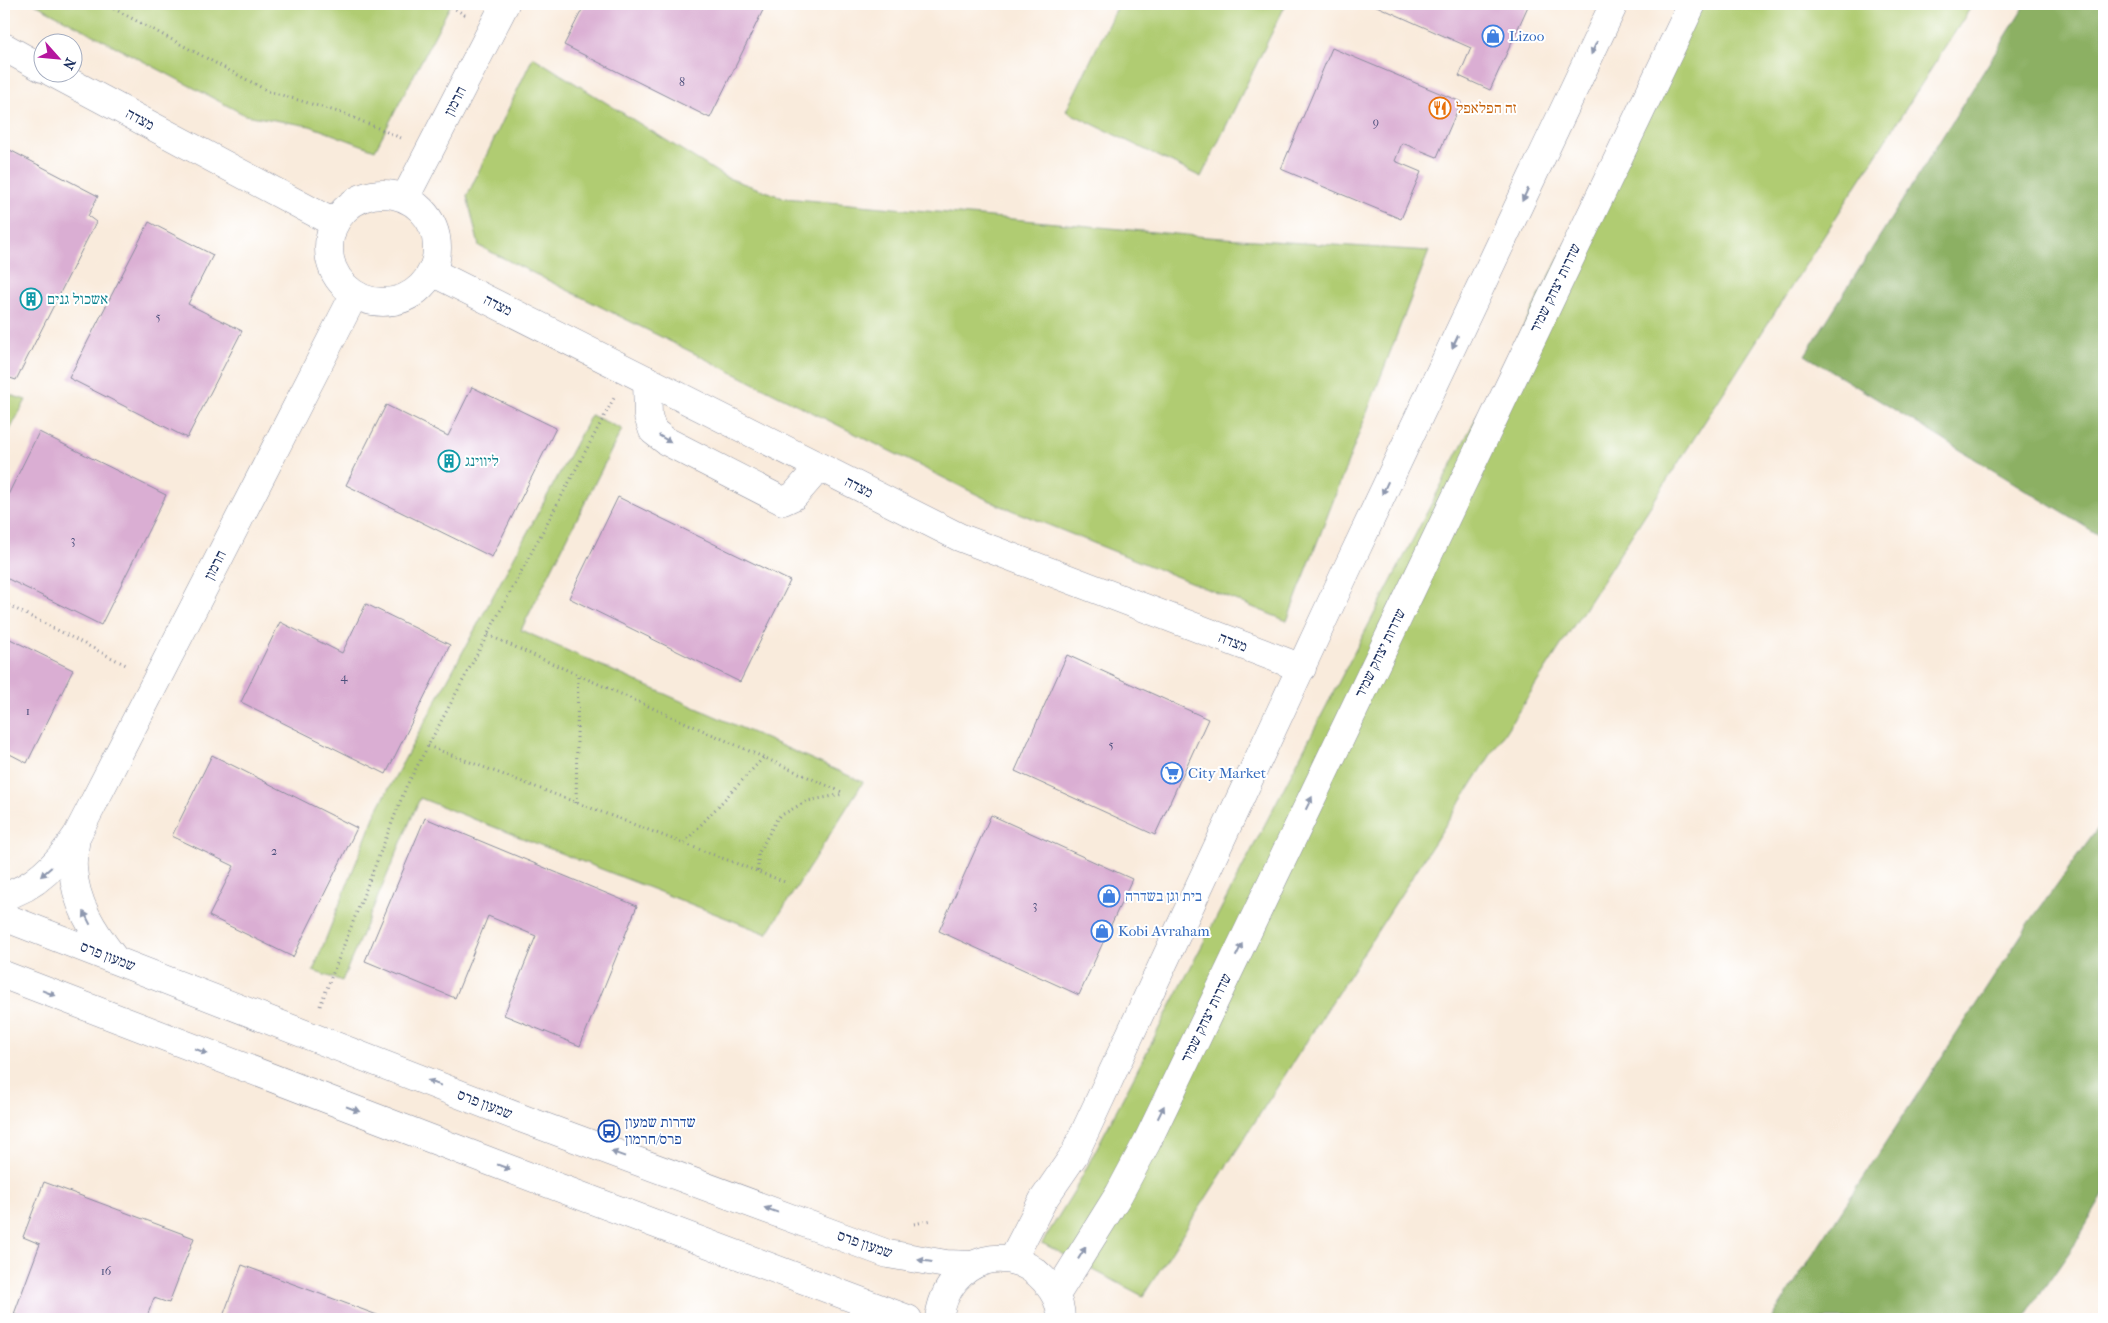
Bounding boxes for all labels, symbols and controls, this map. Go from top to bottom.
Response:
shop icon: Lizoo [1481,24,1505,48]
place label: Lizoo [1509,27,1545,45]
north arrow [32,32,82,82]
one-way arrow [1590,41,1598,55]
text: N [59,55,79,73]
house number: 8 [679,75,685,89]
street label: חרמון [440,83,470,119]
restaurant icon: זה הפלאפל [1428,96,1452,120]
place label: זה הפלאפל [1456,99,1517,117]
street label: מצדה [123,104,157,134]
house number: 9 [1373,115,1379,129]
one-way arrow [1521,188,1529,202]
street label: שדרות יצחק שמיר [1526,240,1584,336]
building icon: אשכול גנים [19,287,43,311]
place label: אשכול גנים [47,290,108,308]
street label: מצדה [481,290,515,320]
house number: 5 [155,310,161,324]
one-way arrow [1451,335,1459,349]
one-way arrow [658,435,671,444]
building icon: ליווינג [437,449,461,473]
place label: ליווינג [465,452,499,470]
street label: מצדה [842,472,876,502]
one-way arrow [1381,481,1389,496]
house number: 3 [71,533,76,547]
street label: חרמון [200,547,230,583]
street label: שדרות יצחק שמיר [1351,605,1409,701]
street label: מצדה [1216,628,1250,656]
house number: 4 [340,670,348,684]
house number: 1 [26,704,30,718]
house number: 5 [1108,738,1114,752]
supermarket icon: City Market [1160,761,1184,785]
place label: City Market [1188,764,1267,782]
one-way arrow [1305,796,1313,810]
house number: 2 [271,844,277,858]
one-way arrow [39,867,52,878]
shop icon: בית וגן בשדרה [1097,884,1121,908]
place label: בית וגן בשדרה [1125,887,1202,905]
house number: 3 [1033,898,1038,912]
one-way arrow [83,911,91,925]
shop icon: Kobi Avraham [1090,919,1114,943]
place label: Kobi Avraham [1118,922,1210,940]
street label: שמעון פרס [78,937,138,975]
one-way arrow [1235,942,1243,957]
street label: שדרות יצחק שמיר [1177,970,1235,1066]
one-way arrow [42,989,56,997]
one-way arrow [194,1047,209,1055]
one-way arrow [427,1079,441,1087]
street label: שמעון פרס [455,1085,515,1123]
one-way arrow [1158,1105,1166,1119]
one-way arrow [345,1106,360,1113]
place label: שדרות שמעון פרס/חרמון [625,1113,696,1148]
bus stop icon: שדרות שמעון פרס/חרמון [597,1119,621,1143]
one-way arrow [611,1150,626,1157]
one-way arrow [497,1164,512,1171]
one-way arrow [763,1206,778,1214]
street label: שמעון פרס [835,1226,895,1262]
one-way arrow [1077,1247,1086,1260]
one-way arrow [916,1257,932,1265]
house number: 16 [101,1264,112,1278]

